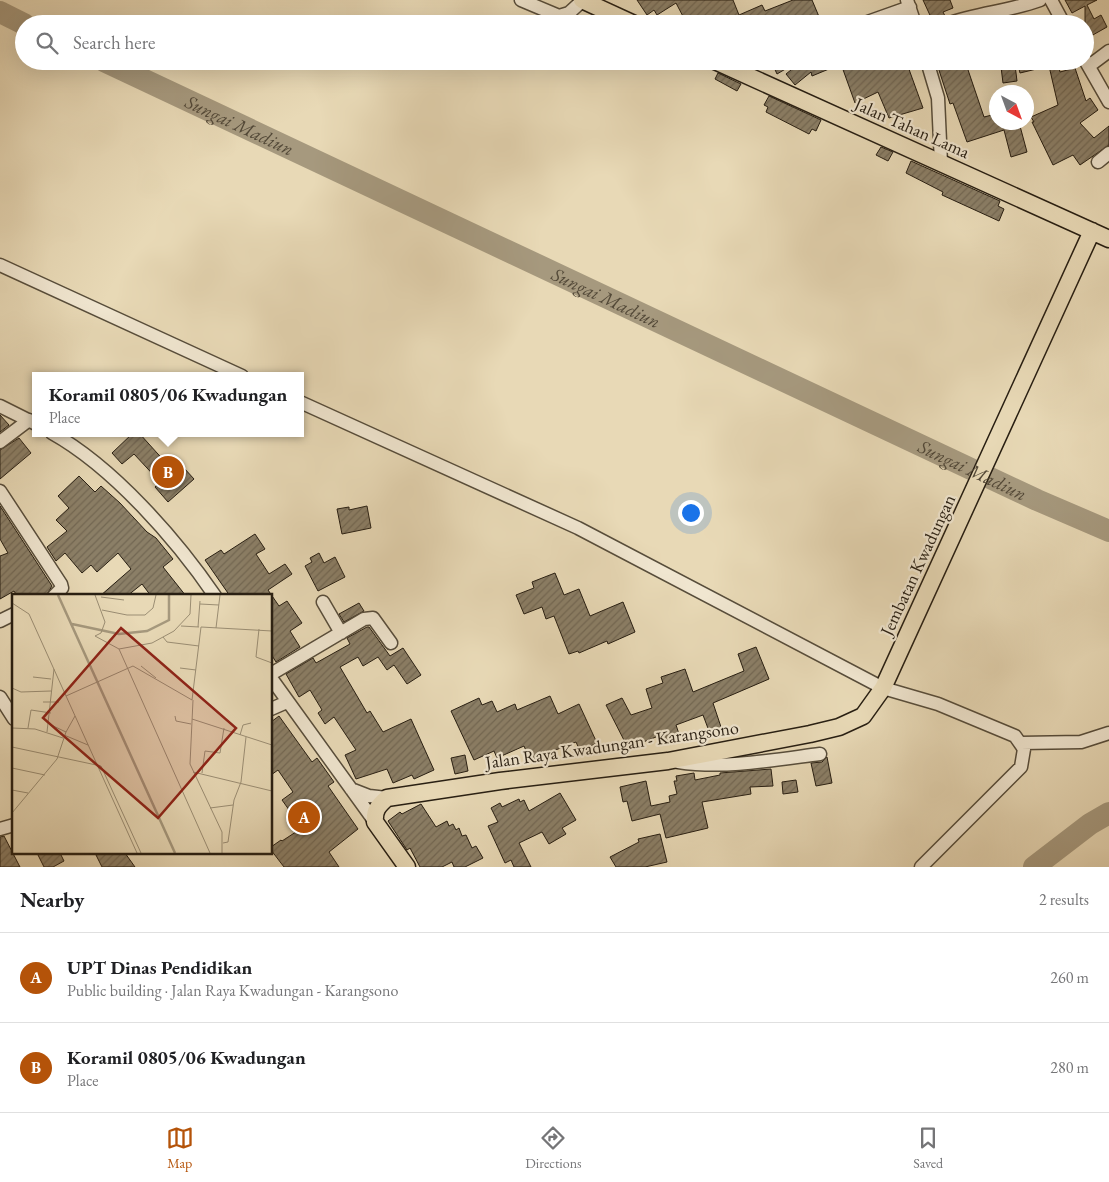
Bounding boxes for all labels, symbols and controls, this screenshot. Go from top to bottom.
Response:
search box [15,15,1094,70]
icon: search [33,29,61,57]
text: Search here [73,30,155,55]
north arrow [989,85,1034,130]
water label: Sungai Madiun [180,89,298,162]
street label: Jalan Tahan Lama [849,91,974,164]
water label: Sungai Madiun [547,261,664,334]
popup [32,372,304,437]
text: Koramil 0805/06 Kwadungan [49,382,287,407]
text: Place [49,407,80,428]
water label: Sungai Madiun [913,433,1031,506]
pin: B [152,453,184,491]
street label: Jembatan Kwadungan [874,490,961,641]
your location [678,500,704,526]
inset map [12,594,272,854]
street label: Jalan Raya Kwadungan - Karangsono [482,715,740,774]
pin: A [288,798,320,836]
text: Nearby [20,886,84,913]
text: 2 results [1039,889,1089,910]
text: UPT Dinas Pendidikan [67,955,252,980]
text: A [30,967,42,988]
text: 260 m [1050,967,1089,988]
text: Public building · Jalan Raya Kwadungan - Karangsono [67,980,398,1001]
text: Koramil 0805/06 Kwadungan [67,1045,306,1070]
text: B [31,1057,41,1078]
text: 280 m [1050,1057,1089,1078]
text: Place [67,1070,99,1091]
tab: Map [166,1124,194,1172]
tab: Directions [525,1124,582,1172]
tab: Saved [913,1124,943,1172]

